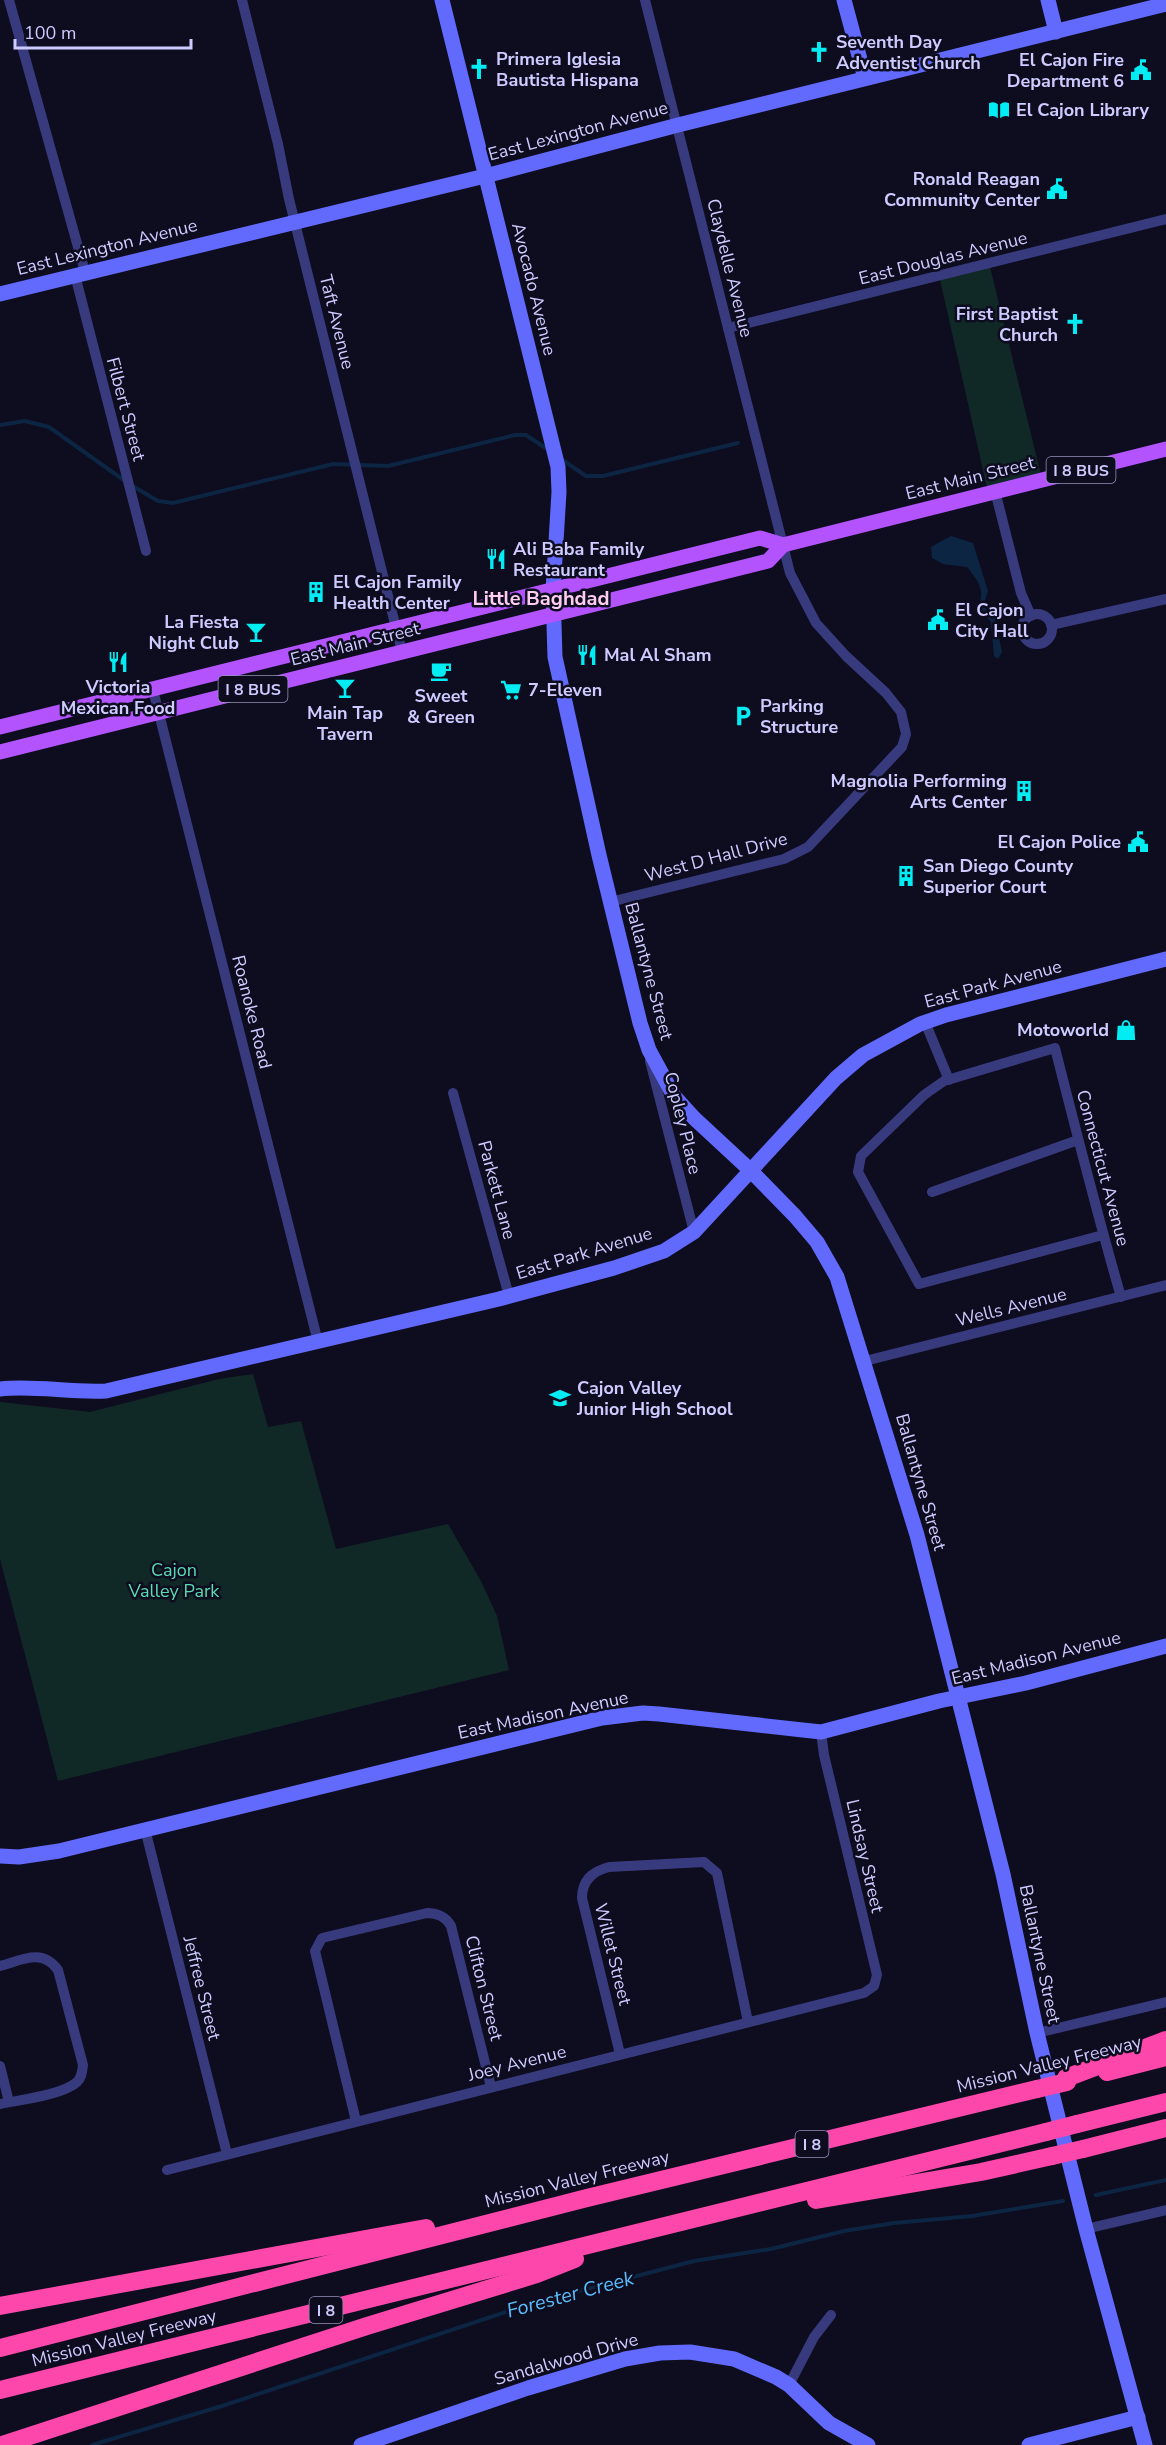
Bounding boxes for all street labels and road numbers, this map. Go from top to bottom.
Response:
street label: East Lexington Avenue [485,95,671,167]
street label: Claydelle Avenue [701,196,759,340]
street label: East Lexington Avenue [14,213,200,281]
street label: Avocado Avenue [506,220,562,358]
street label: East Douglas Avenue [856,225,1030,291]
street label: Taft Avenue [314,272,360,372]
street label: Filbert Street [101,355,152,464]
street label: East Main Street [903,450,1038,506]
road number: I 8 BUS [1046,457,1116,483]
street label: East Main Street [288,616,423,672]
road number: I 8 BUS [218,676,288,702]
street label: West D Hall Drive [642,826,790,888]
street label: Ballantyne Street [619,900,679,1043]
street label: Roanoke Road [226,953,278,1071]
street label: East Park Avenue [922,954,1064,1014]
street label: Copley Place [659,1069,707,1177]
street label: Connecticut Avenue [1071,1087,1135,1249]
street label: Parkett Lane [472,1138,522,1242]
street label: East Park Avenue [513,1221,655,1285]
street label: Wells Avenue [953,1282,1069,1332]
street label: Ballantyne Street [890,1411,952,1554]
street label: East Madison Avenue [949,1625,1123,1691]
street label: East Madison Avenue [456,1685,630,1745]
street label: Lindsay Street [840,1797,890,1916]
street label: Ballantyne Street [1014,1882,1067,2026]
street label: Willet Street [589,1901,637,2008]
street label: Jeffree Street [177,1933,227,2043]
street label: Clifton Street [459,1933,509,2044]
street label: Mission Valley Freeway [954,2029,1145,2099]
street label: Joey Avenue [464,2039,569,2087]
road number: I 8 [796,2131,828,2157]
street label: Mission Valley Freeway [482,2144,673,2214]
road number: I 8 [310,2297,342,2323]
street label: Mission Valley Freeway [29,2303,220,2373]
street label: Sandalwood Drive [491,2327,641,2391]

